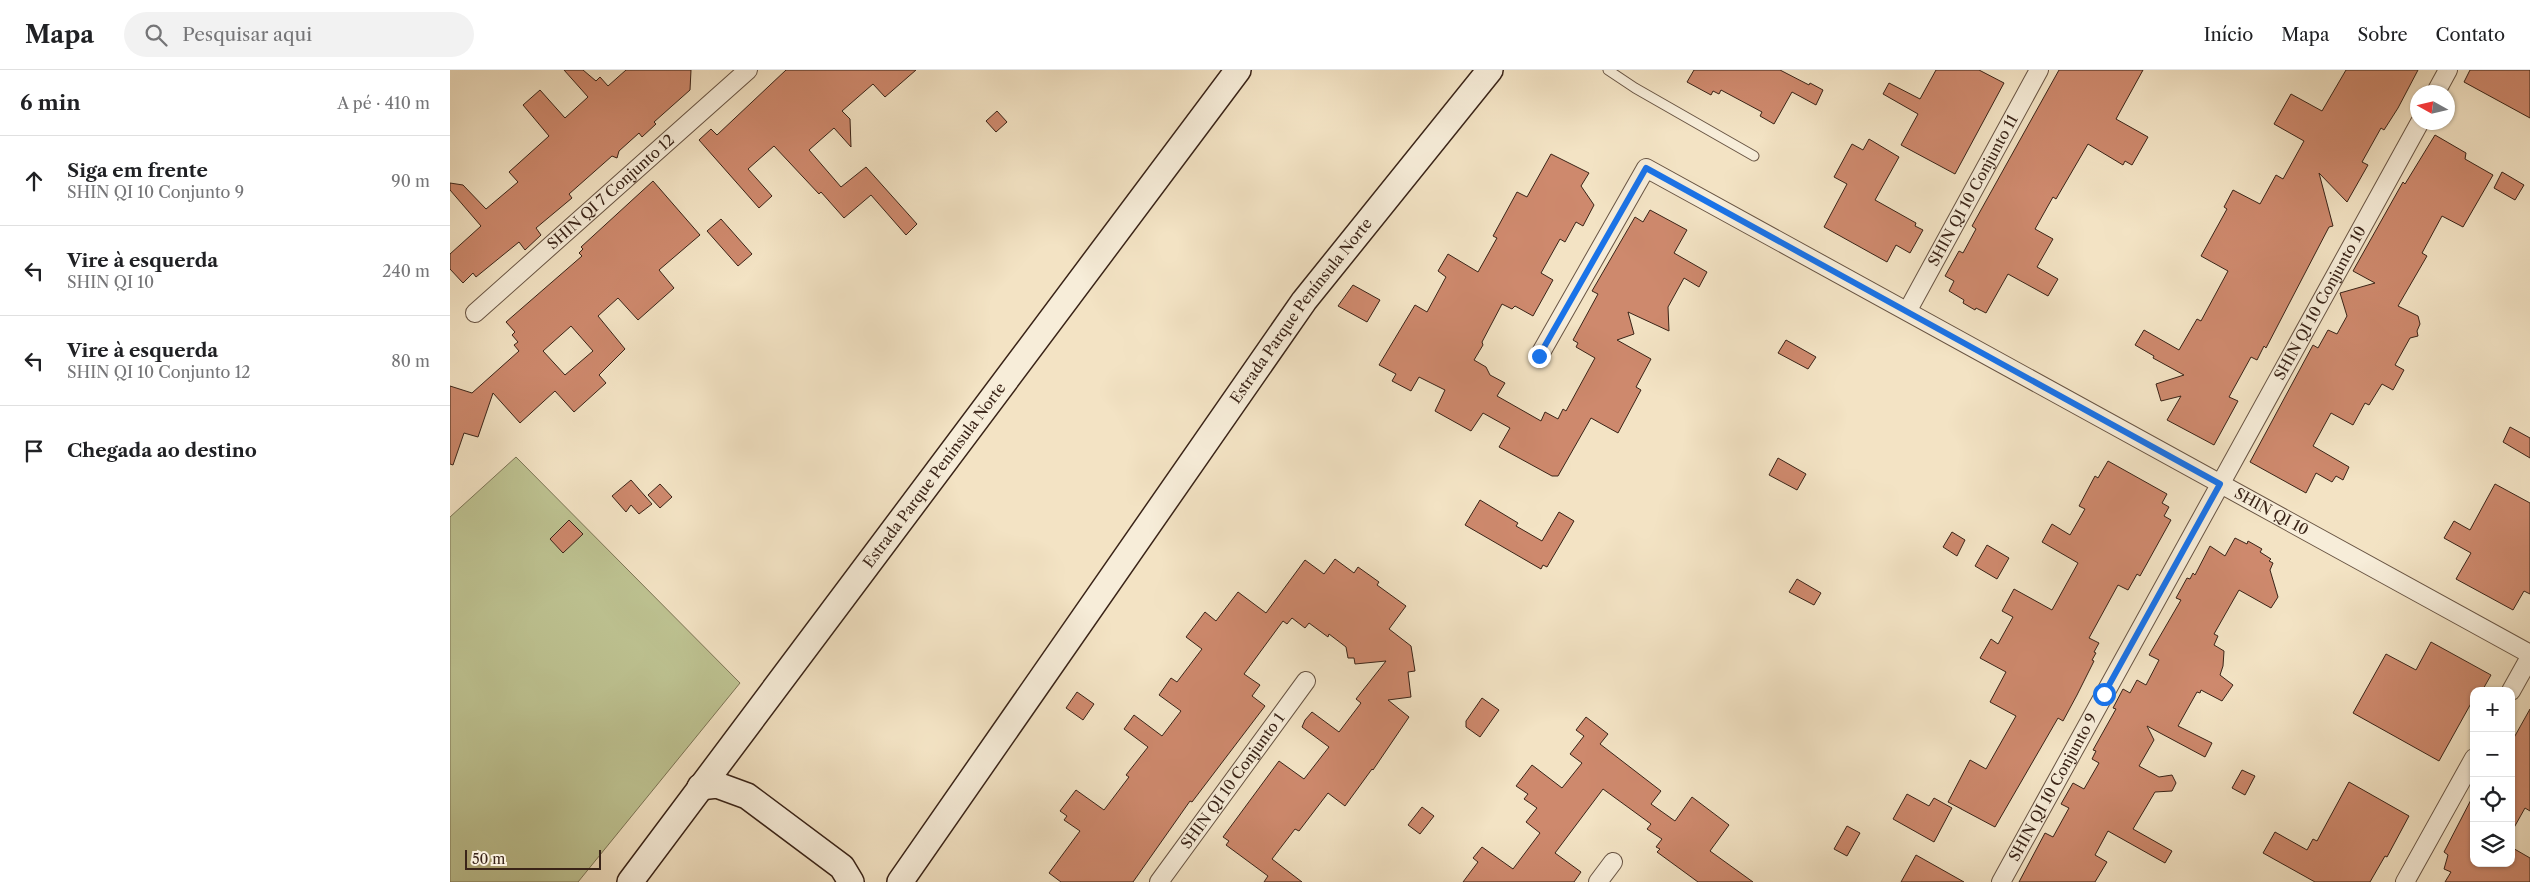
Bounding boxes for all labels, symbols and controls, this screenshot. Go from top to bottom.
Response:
search box [124,12,474,57]
text: Mapa [25,20,94,49]
icon: search [142,21,170,49]
text: Pesquisar aqui [182,23,312,46]
text: Início [2204,24,2253,46]
text: Mapa [2281,24,2329,46]
text: Sobre [2357,24,2408,46]
text: Contato [2436,24,2505,46]
north arrow [2410,85,2455,130]
text: 6 min [20,90,81,115]
text: A pé · 410 m [337,93,430,113]
street label: SHIN QI 10 Conjunto 11 [1924,111,2022,270]
street label: SHIN QI 7 Conjunto 12 [543,130,678,253]
text: Siga em frente [67,159,208,182]
icon: ahead [20,167,48,195]
text: 90 m [391,171,430,191]
text: SHIN QI 10 Conjunto 9 [67,182,244,202]
street label: Estrada Parque Península Norte [1226,214,1376,407]
street label: SHIN QI 10 Conjunto 10 [2270,223,2370,383]
text: Vire à esquerda [67,249,218,272]
icon: left [20,257,48,285]
text: 240 m [382,261,430,281]
text: SHIN QI 10 [67,272,154,292]
text: Vire à esquerda [67,339,218,362]
route end [1528,345,1551,368]
icon: left [20,347,48,375]
text: 80 m [391,351,430,371]
text: SHIN QI 10 Conjunto 12 [67,362,251,382]
street label: Estrada Parque Península Norte [859,379,1009,571]
icon: arrive [20,437,48,465]
text: Chegada ao destino [67,439,257,462]
street label: SHIN QI 10 [2231,483,2312,539]
route start [2093,683,2116,706]
map controls [2470,687,2515,867]
button: + [2470,687,2515,732]
street label: SHIN QI 10 Conjunto 1 [1176,709,1289,852]
street label: SHIN QI 10 Conjunto 9 [2004,710,2101,864]
button: − [2470,732,2515,777]
button: locate [2470,777,2515,822]
button: layers [2470,822,2515,867]
scale bar [465,847,601,870]
text: 50 m [472,850,505,868]

